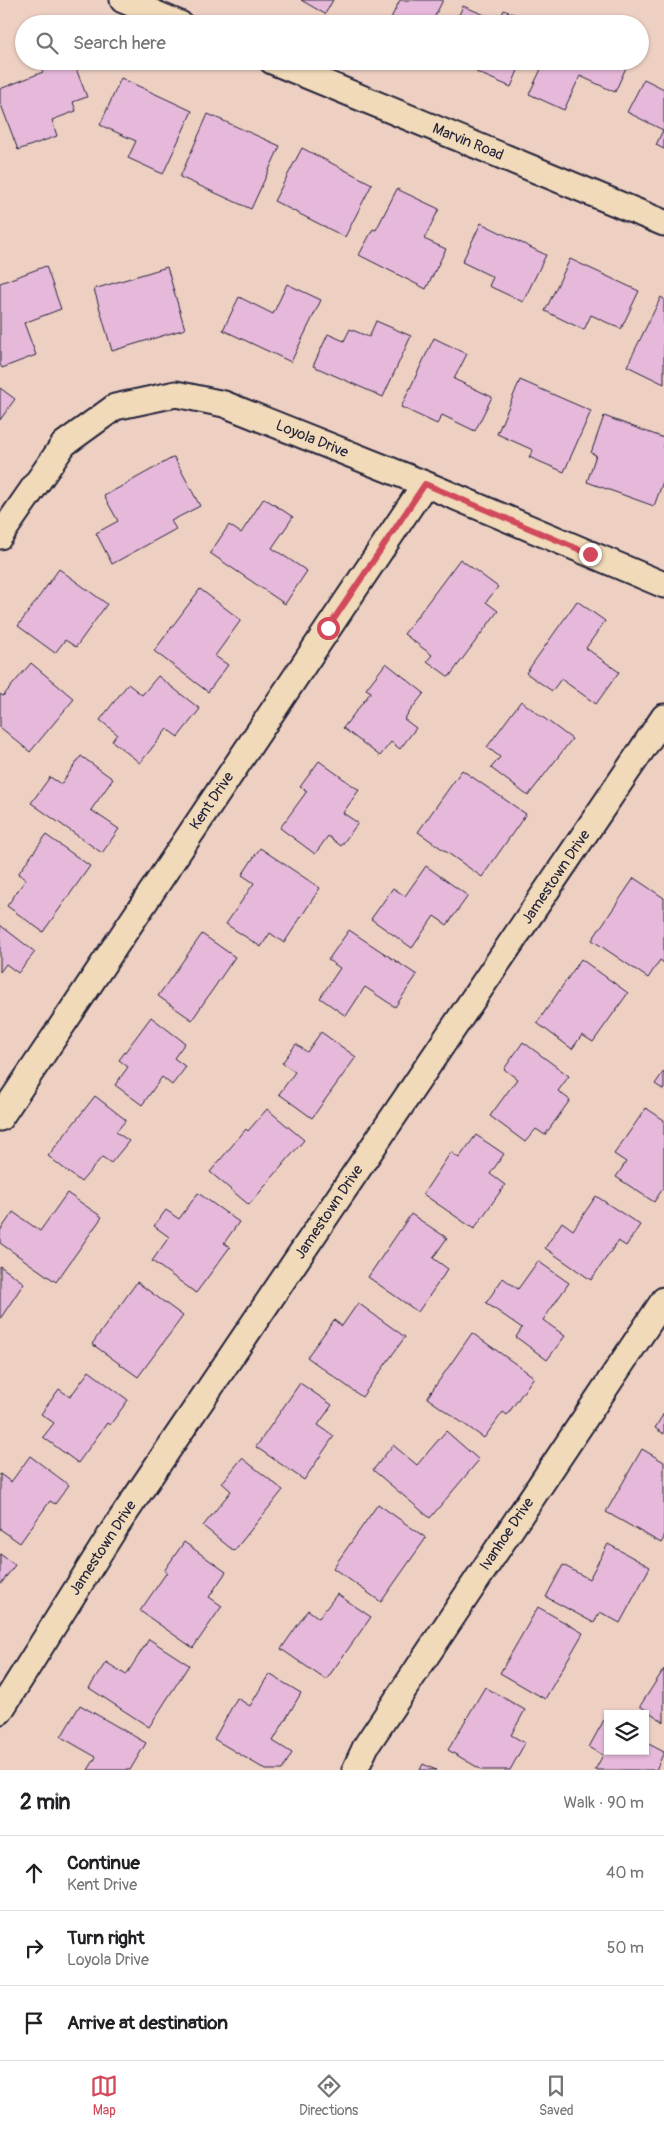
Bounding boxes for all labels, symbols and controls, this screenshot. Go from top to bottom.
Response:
search box [15,15,649,70]
icon: search [33,29,61,57]
text: Search here [73,31,166,55]
street label: Marvin Road [430,119,506,165]
street label: Loyola Drive [273,416,352,462]
route end [579,543,602,566]
route start [317,617,340,640]
street label: Kent Drive [186,768,239,834]
street label: Jamestown Drive [518,826,595,928]
street label: Jamestown Drive [291,1161,368,1263]
street label: Ivanhoe Drive [476,1493,539,1574]
street label: Jamestown Drive [65,1496,141,1599]
map controls [604,1710,649,1755]
button: layers [604,1710,649,1755]
text: 2 min [20,1789,70,1816]
text: Walk · 90 m [563,1793,644,1813]
text: Continue [67,1851,140,1875]
icon: ahead [20,1859,48,1887]
text: 40 m [606,1863,644,1883]
text: Kent Drive [67,1875,137,1895]
text: Turn right [67,1926,145,1950]
icon: right [20,1934,48,1962]
text: 50 m [607,1938,644,1958]
text: Loyola Drive [67,1950,149,1970]
icon: arrive [20,2009,48,2037]
text: Arrive at destination [67,2011,228,2035]
tab: Map [90,2072,118,2119]
tab: Directions [299,2072,358,2119]
tab: Saved [539,2072,574,2119]

